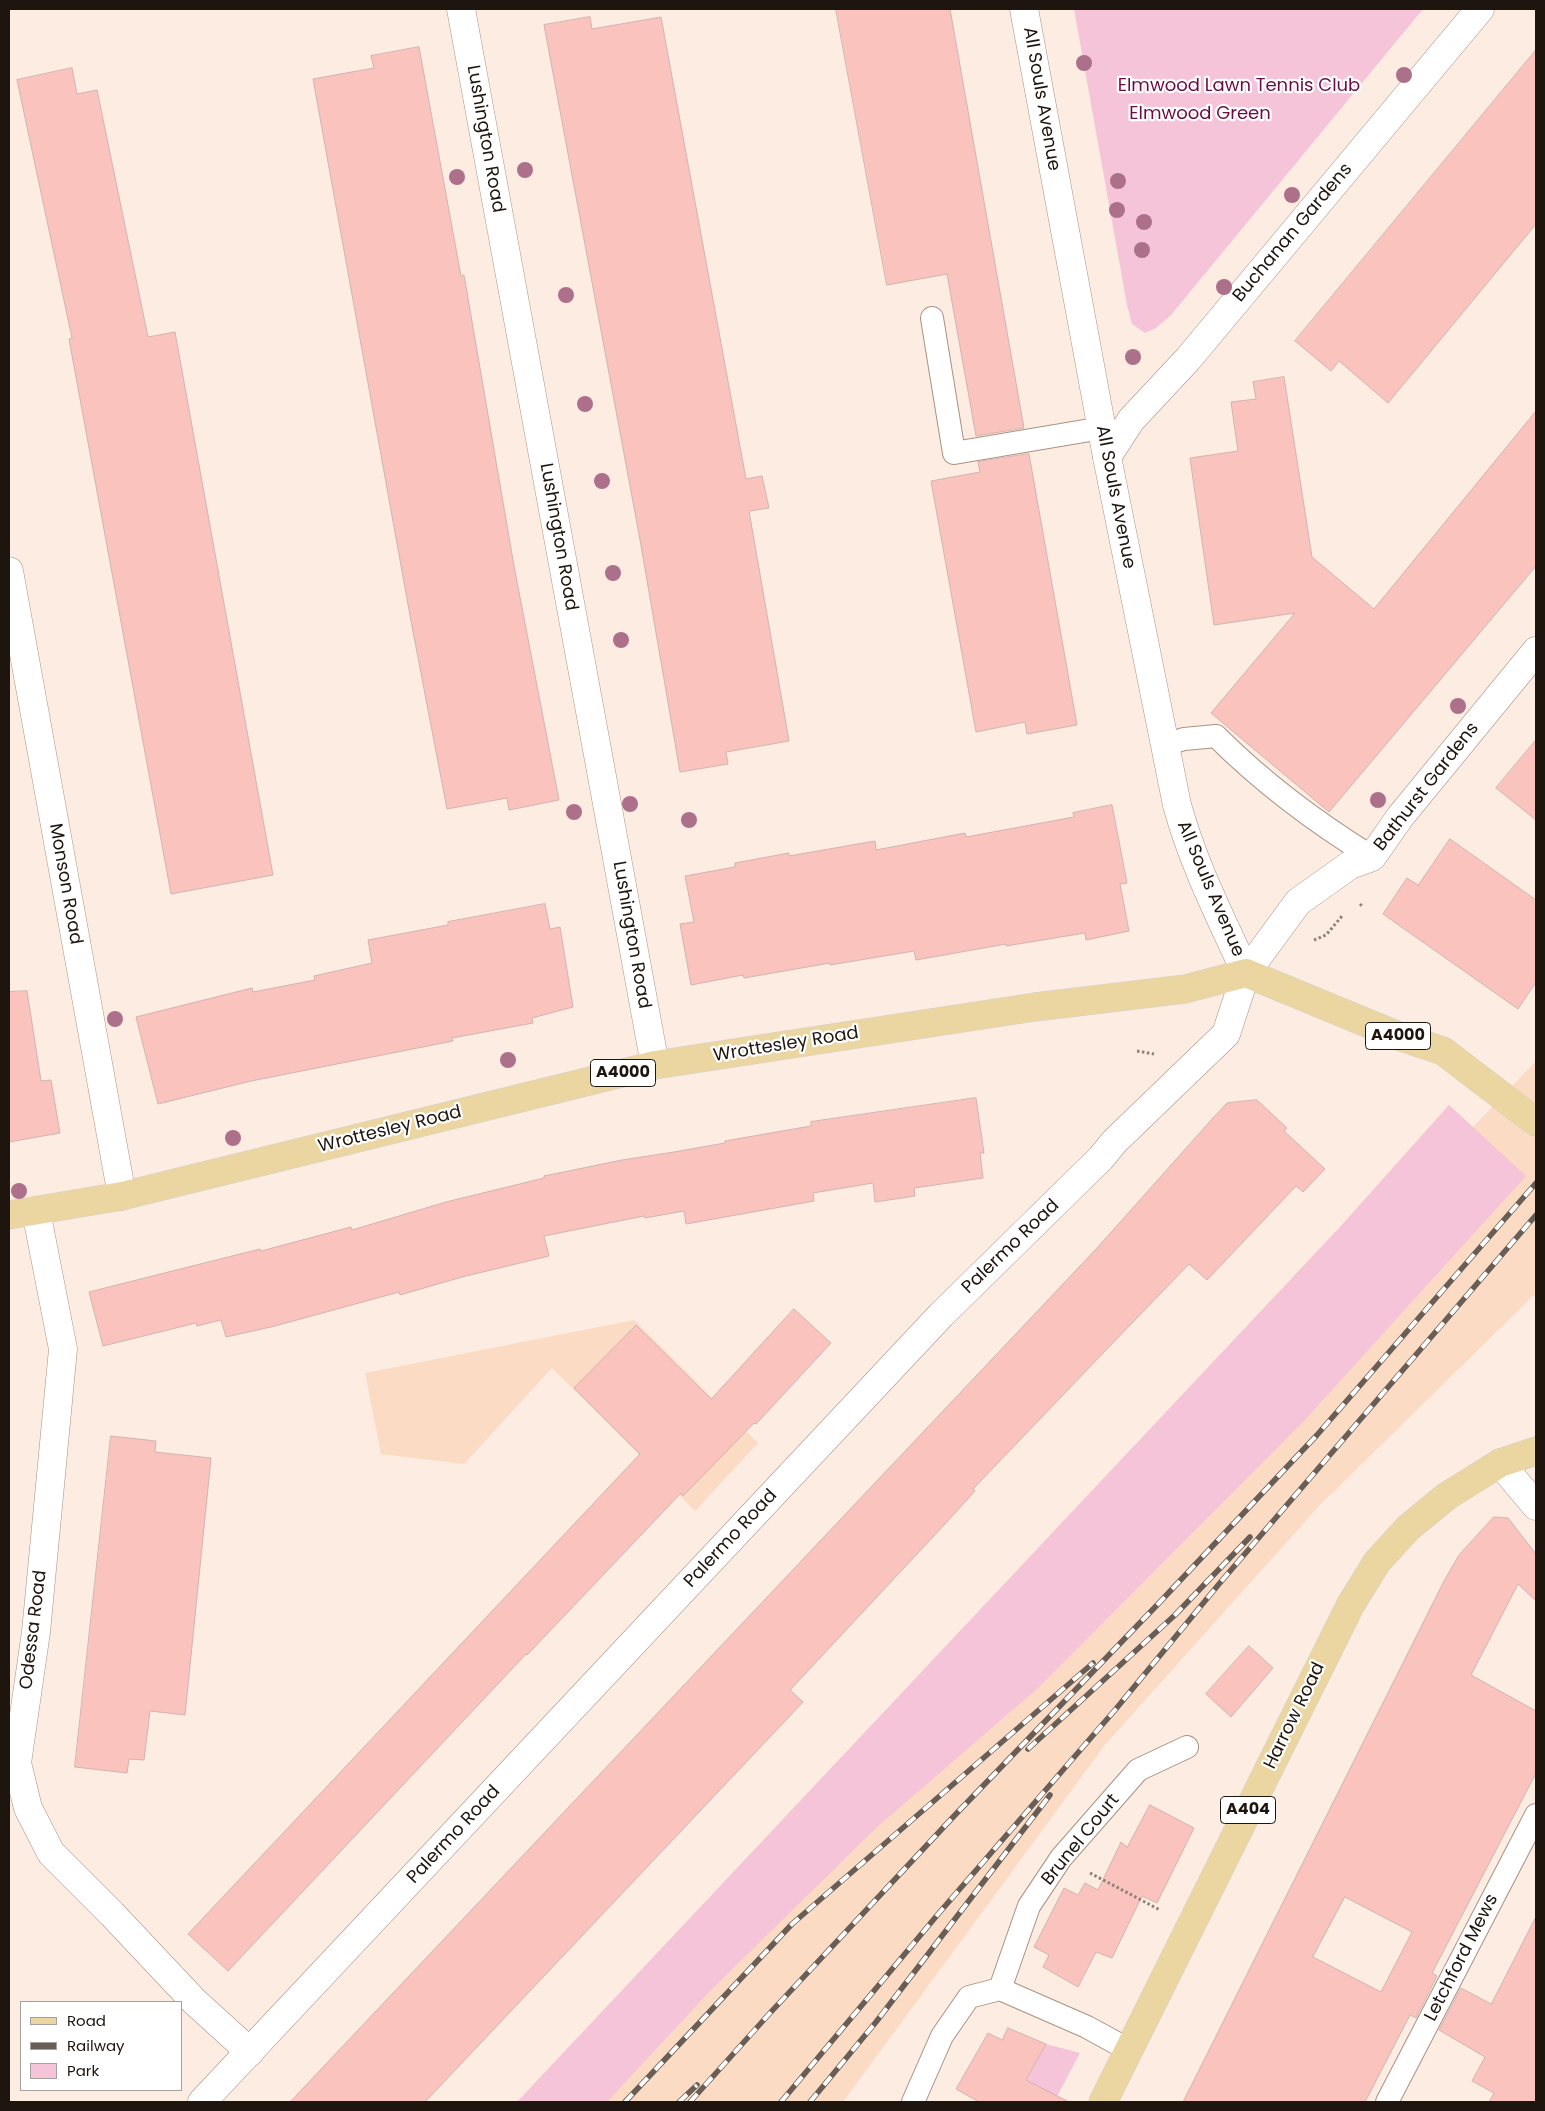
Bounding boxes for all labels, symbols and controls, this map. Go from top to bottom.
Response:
street label: All Souls Avenue [1018,25,1064,173]
street label: Lushington Road [461,63,509,215]
park label: Elmwood Lawn Tennis Club [1118,75,1360,97]
park label: Elmwood Green [1129,103,1271,125]
street label: Buchanan Gardens [1229,159,1357,307]
street label: All Souls Avenue [1091,423,1139,571]
street label: Lushington Road [534,461,582,613]
street label: Bathurst Gardens [1370,718,1484,856]
street label: All Souls Avenue [1172,818,1248,960]
street label: Monson Road [44,822,86,946]
street label: Lushington Road [607,859,655,1011]
road number: A4000 [1366,1022,1430,1050]
street label: Wrottesley Road [712,1023,860,1067]
road number: A4000 [590,1060,656,1086]
street label: Wrottesley Road [316,1102,464,1158]
street label: Palermo Road [958,1195,1064,1299]
street label: Palermo Road [680,1485,782,1593]
street label: Odessa Road [16,1569,52,1691]
street label: Harrow Road [1260,1659,1330,1773]
street label: Palermo Road [403,1781,505,1889]
street label: Brunel Court [1038,1790,1124,1890]
road number: A404 [1220,1796,1276,1824]
street label: Letchford Mews [1421,1891,1503,2025]
legend [20,2001,182,2091]
text: Road [67,2010,106,2031]
text: Railway [67,2035,125,2056]
text: Park [67,2060,99,2081]

